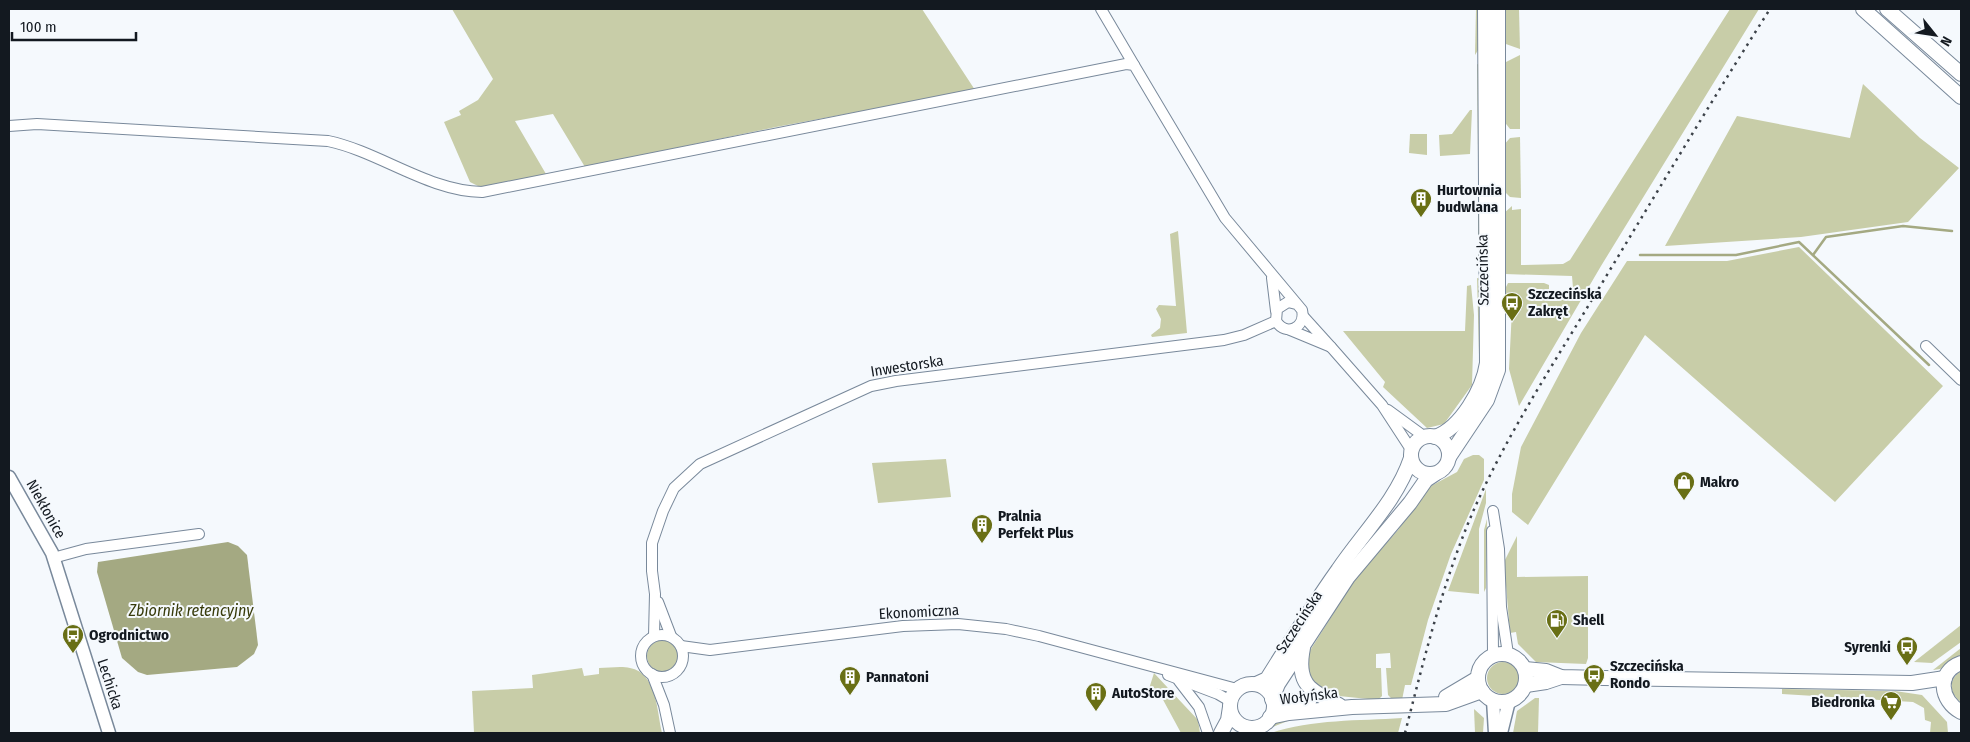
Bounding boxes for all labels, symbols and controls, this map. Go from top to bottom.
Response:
scale bar [12,10,136,42]
north arrow [1910,10,1960,60]
text: 100 m [20,18,57,36]
text: N [1936,33,1955,49]
place label: Hurtownia budwlana [1437,181,1502,216]
building icon: Hurtownia budwlana [1409,187,1433,218]
street label: Szczecińska [1473,234,1493,306]
place label: Szczecińska Zakręt [1528,285,1602,320]
bus stop icon: Szczecińska Zakręt [1500,291,1524,322]
street label: Inwestorska [869,351,945,381]
shop icon: Makro [1672,470,1696,501]
place label: Makro [1700,473,1739,491]
street label: Niekłonice [23,476,69,542]
place label: Pralnia Perfekt Plus [998,507,1074,542]
building icon: Pralnia Perfekt Plus [970,513,994,544]
street label: Szczecińska [1272,587,1326,657]
water label: Zbiornik retencyjny [128,601,254,620]
street label: Ekonomiczna [878,601,960,623]
fuel station icon: Shell [1545,608,1569,639]
place label: Shell [1573,611,1605,629]
bus stop icon: Ogrodnictwo [61,623,85,654]
place label: Ogrodnictwo [89,626,169,644]
bus stop icon: Syrenki [1895,635,1919,666]
place label: Syrenki [1844,638,1891,656]
street label: Lechicka [93,656,127,712]
place label: Szczecińska Rondo [1610,657,1684,692]
bus stop icon: Szczecińska Rondo [1582,663,1606,694]
building icon: Pannatoni [838,665,862,696]
place label: Pannatoni [866,668,929,686]
building icon: AutoStore [1084,681,1108,712]
place label: AutoStore [1111,684,1175,702]
street label: Wołyńska [1279,684,1339,708]
supermarket icon: Biedronka [1879,690,1903,721]
place label: Biedronka [1811,693,1876,711]

